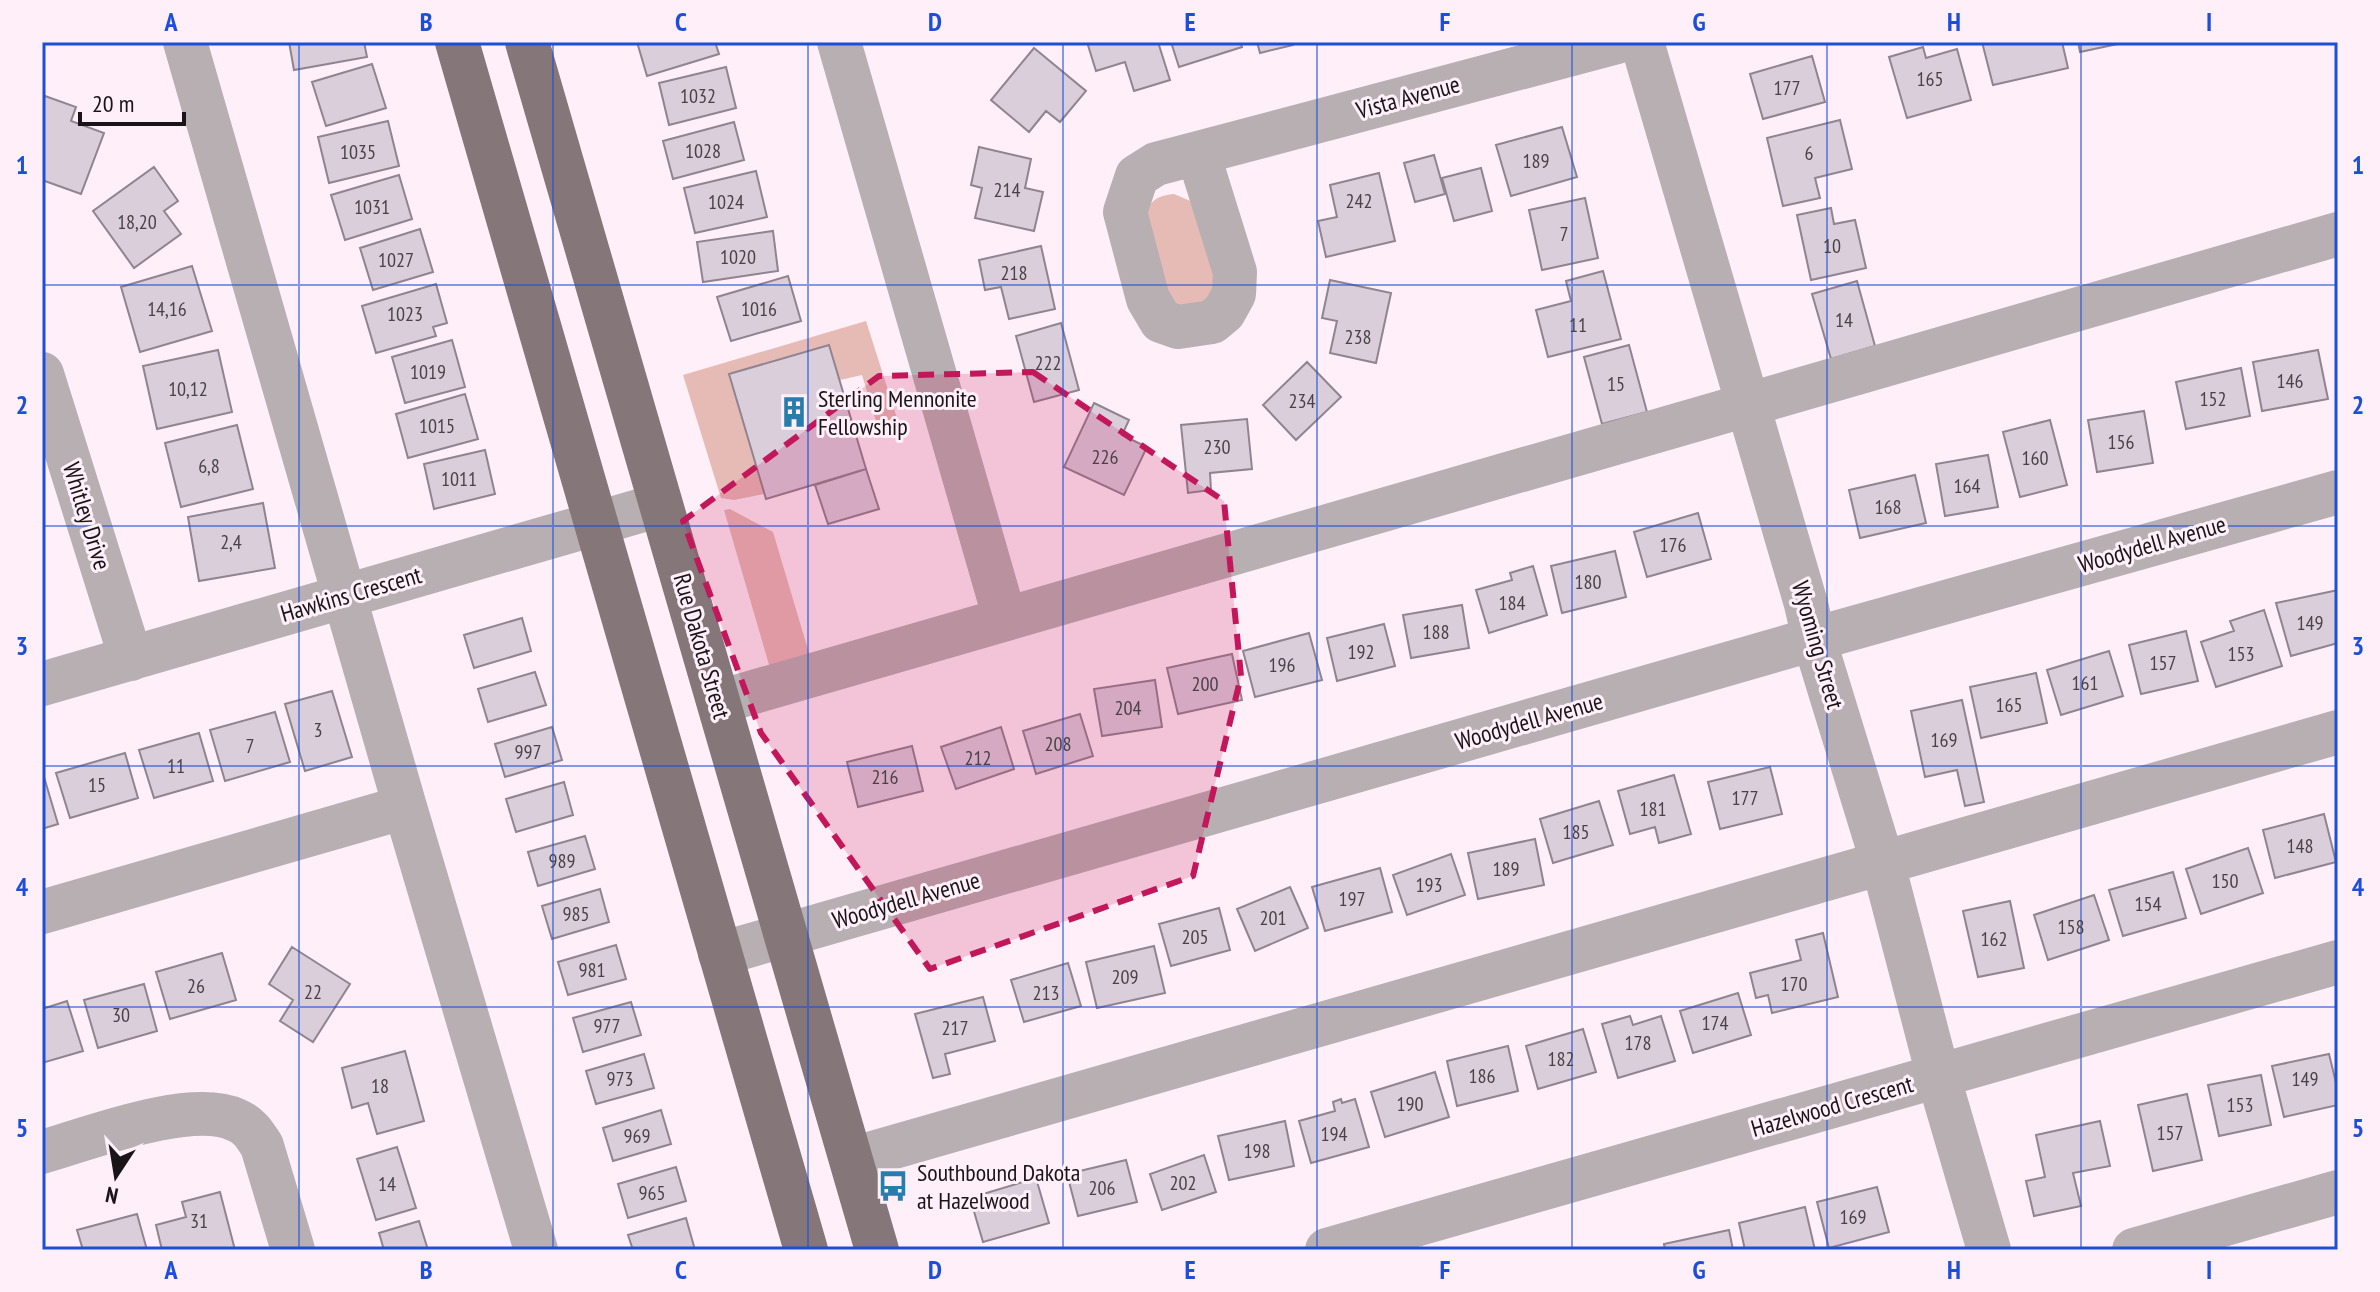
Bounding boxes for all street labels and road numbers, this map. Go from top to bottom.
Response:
street label: Vista Avenue [1352,68,1463,126]
street label: Whitley Drive [56,459,118,573]
street label: Woodydell Avenue [2075,508,2229,580]
street label: Hawkins Crescent [277,559,426,629]
street label: Rue Dakota Street [666,570,738,723]
street label: Wyoming Street [1785,577,1851,713]
street label: Woodydell Avenue [1452,685,1606,757]
street label: Woodydell Avenue [829,864,983,936]
street label: Hazelwood Crescent [1747,1068,1917,1144]

